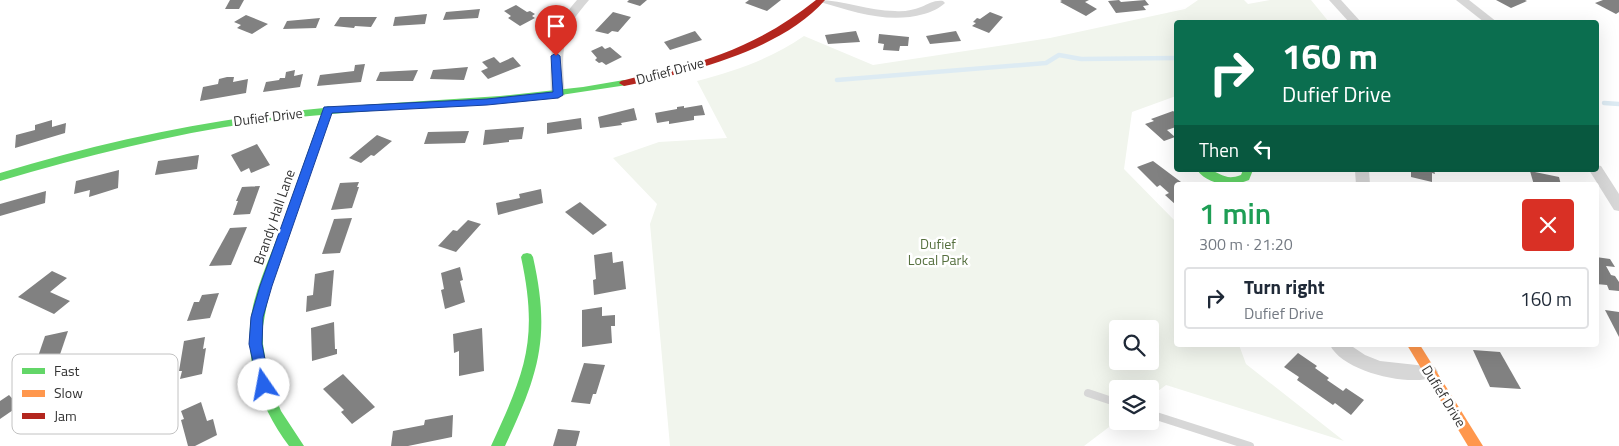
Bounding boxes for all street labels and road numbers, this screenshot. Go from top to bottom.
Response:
street label: Dufief Drive [634,51,706,90]
street label: Dufief Drive [232,102,304,131]
street label: Brandy Hall Lane [247,166,300,267]
street label: Dufief Drive [1417,361,1472,431]

